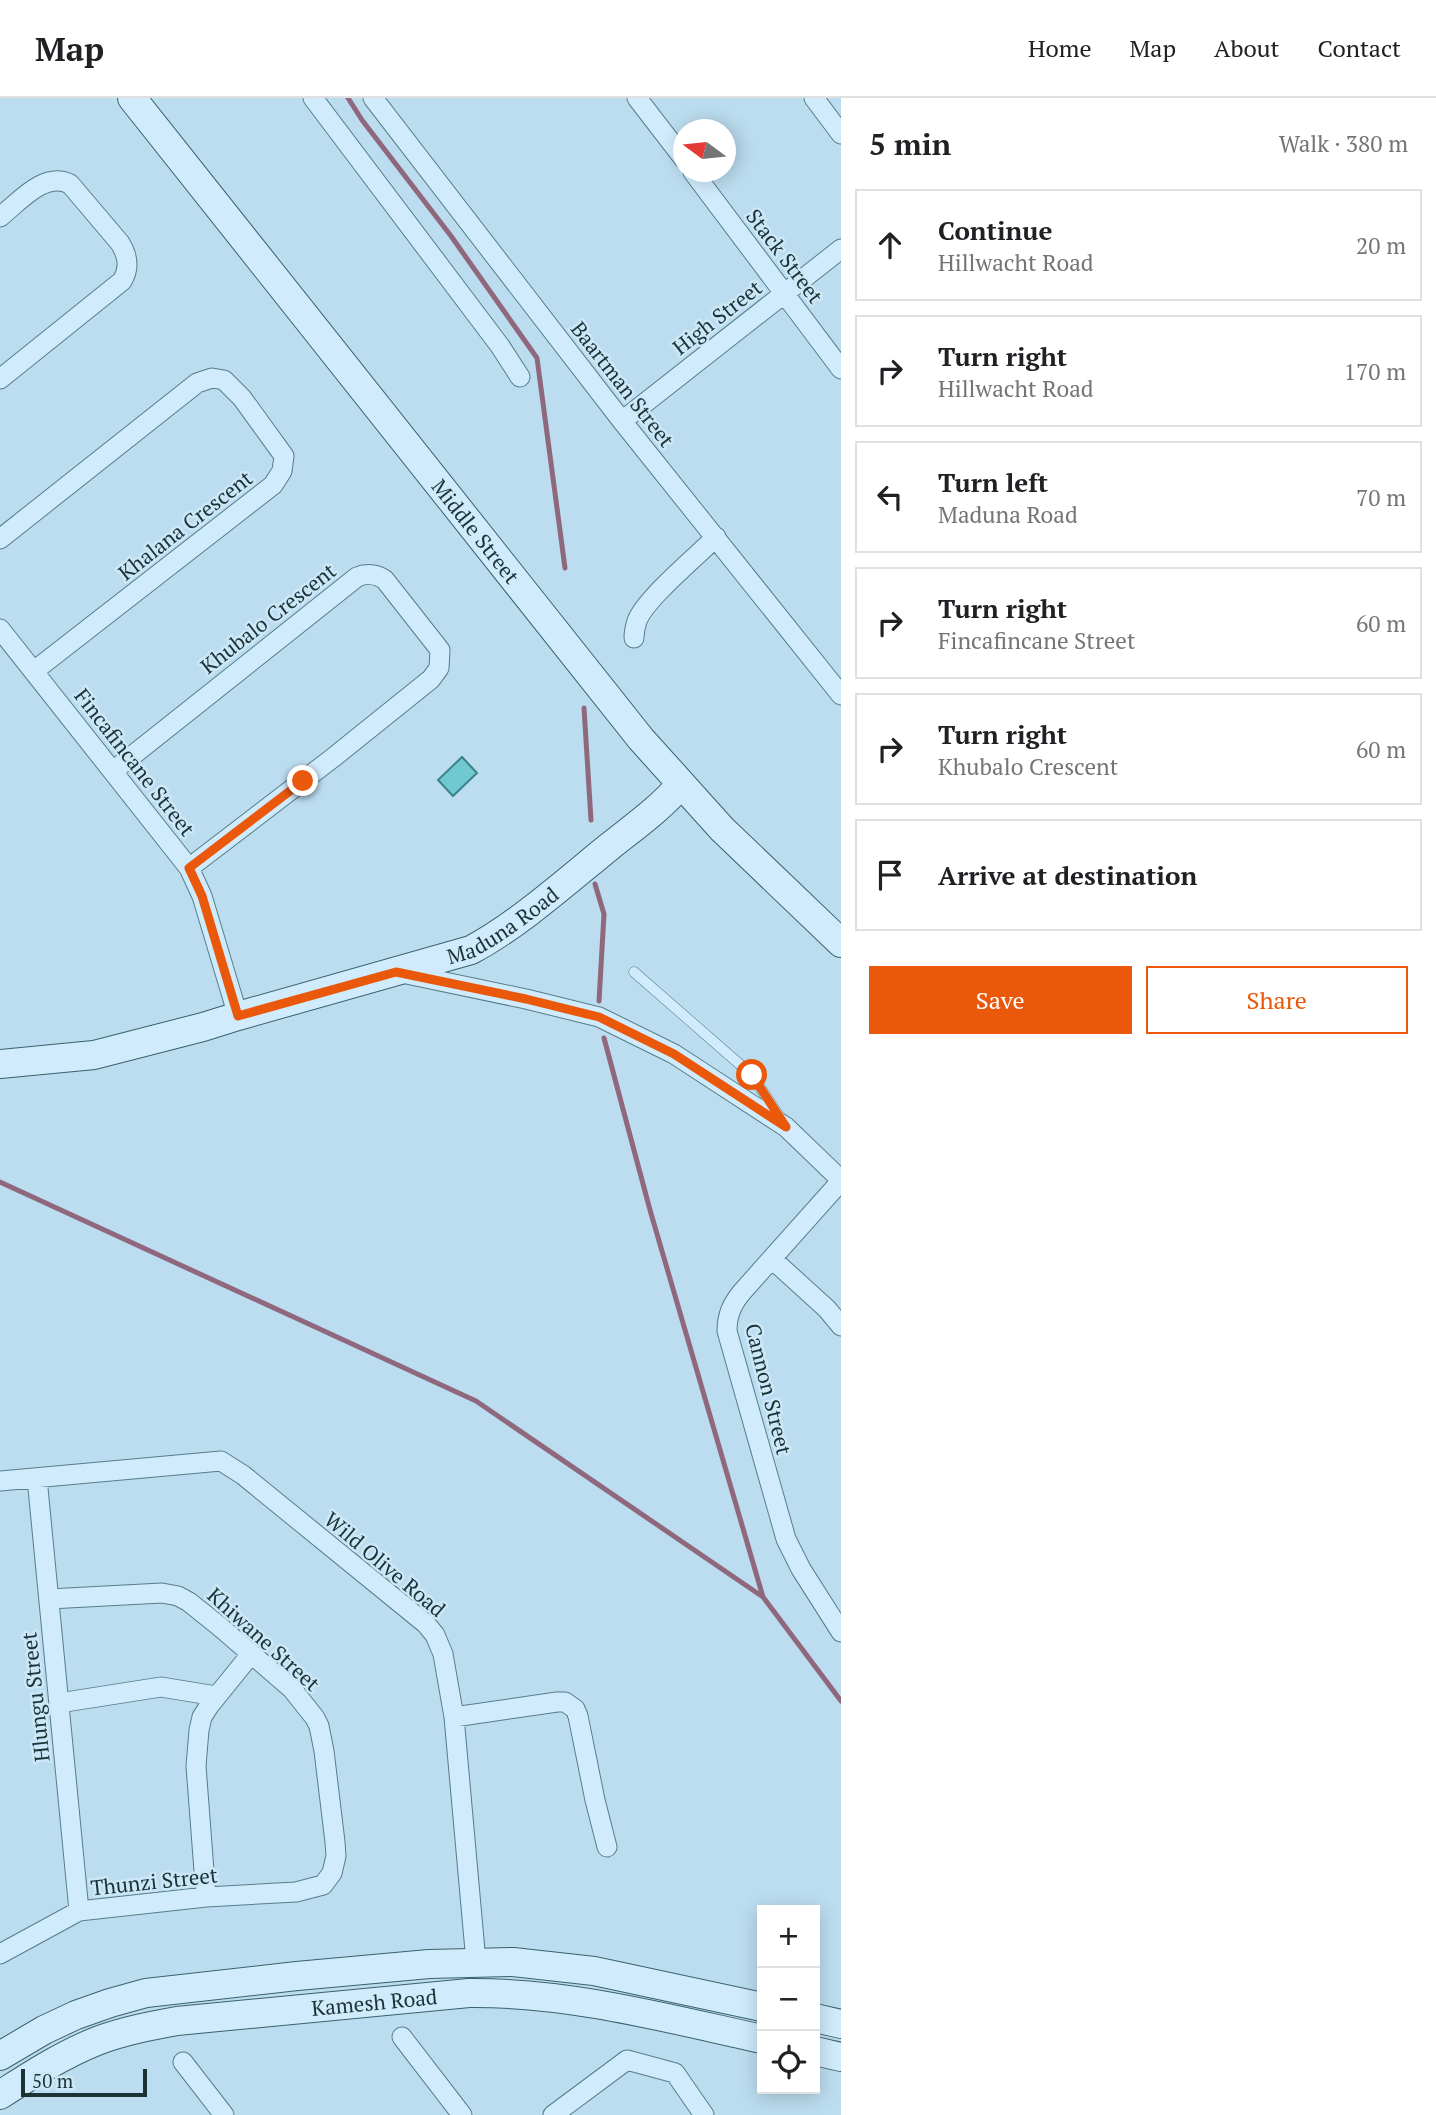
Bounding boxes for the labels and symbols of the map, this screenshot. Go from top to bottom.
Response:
north arrow [673,119,736,182]
street label: Stack Street [740,203,830,309]
street label: High Street [667,273,768,361]
street label: Baartman Street [565,315,681,453]
street label: Khalana Crescent [112,464,258,586]
street label: Middle Street [426,473,526,589]
street label: Khubalo Crescent [195,556,342,680]
street label: Fincafincane Street [68,682,202,842]
route end [287,765,318,796]
street label: Maduna Road [443,880,564,970]
route start [736,1059,767,1090]
street label: Cannon Street [739,1320,799,1458]
street label: Wild Olive Road [319,1505,452,1623]
street label: Khiwane Street [202,1581,326,1697]
street label: Hlungu Street [14,1631,56,1763]
street label: Thunzi Street [89,1860,219,1902]
street label: Kamesh Road [310,1982,439,2022]
scale bar [21,2066,147,2098]

